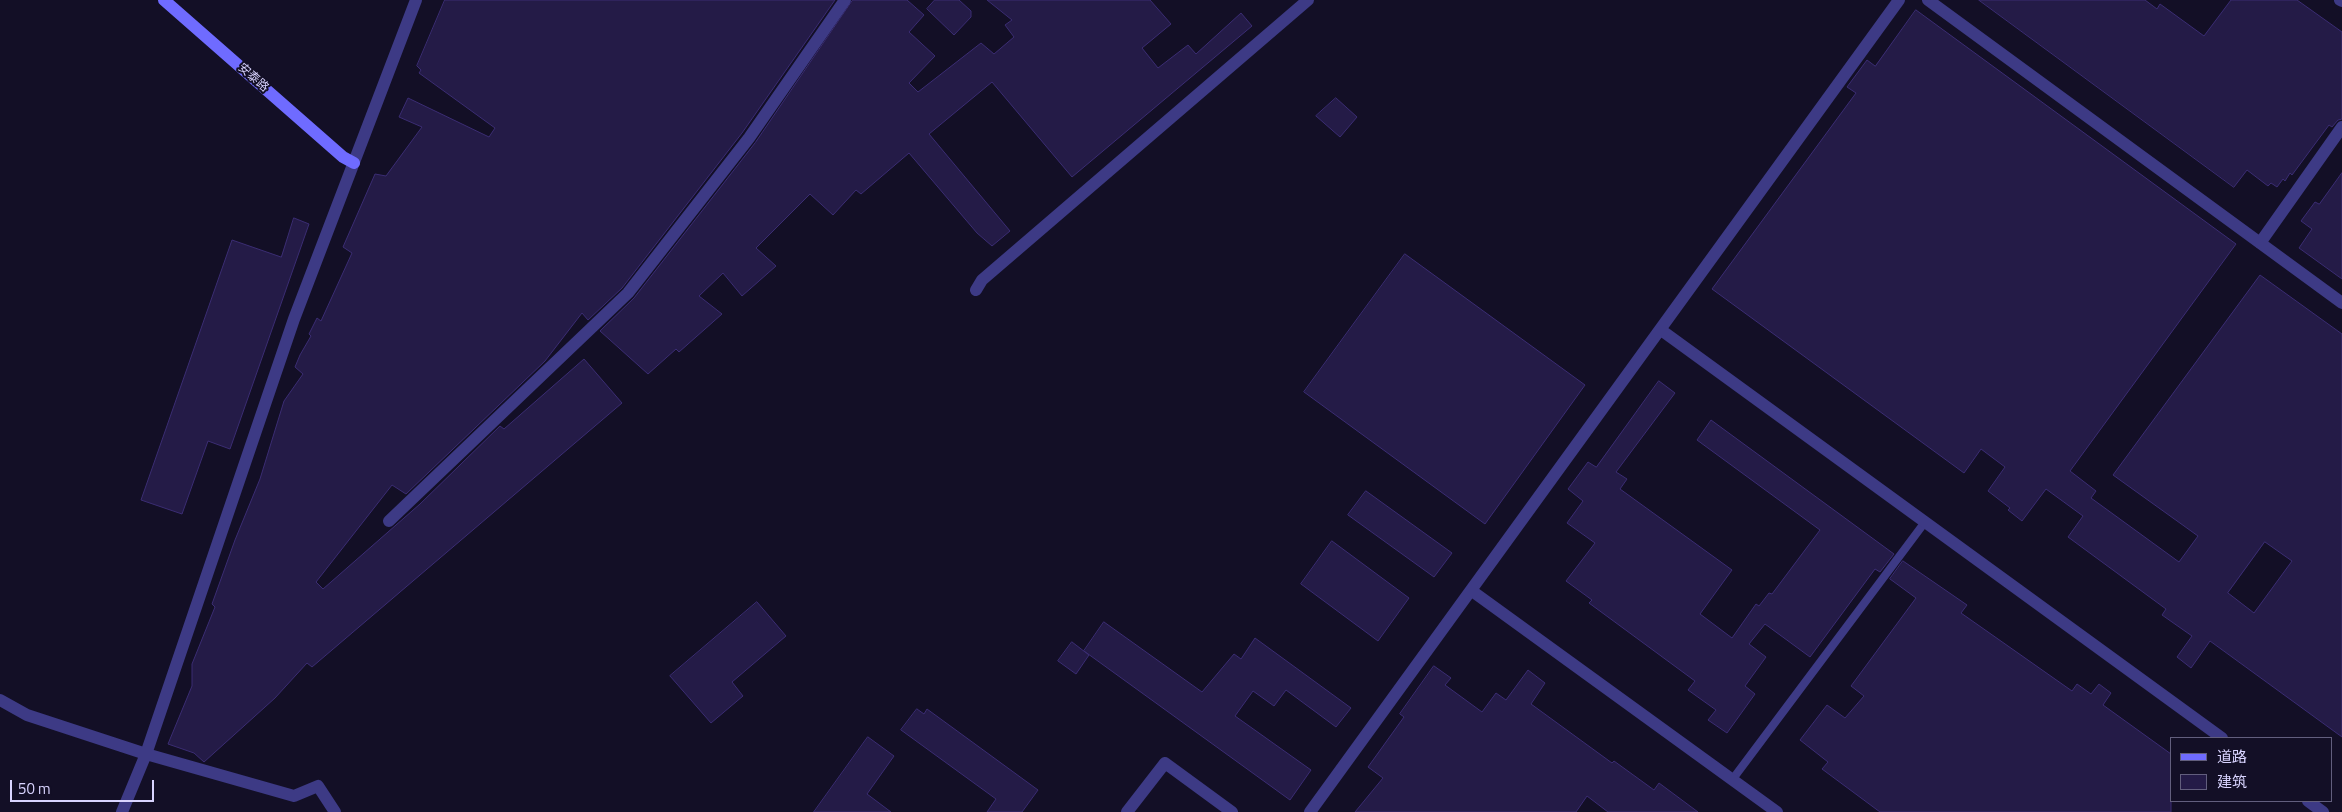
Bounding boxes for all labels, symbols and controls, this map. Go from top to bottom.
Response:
street label: 安泰路 [235,61,271,95]
legend [2170,737,2332,802]
text: 道路 [2217,745,2247,768]
scale bar [12,770,156,802]
text: 建筑 [2217,770,2247,793]
text: 50 m [18,777,51,800]

